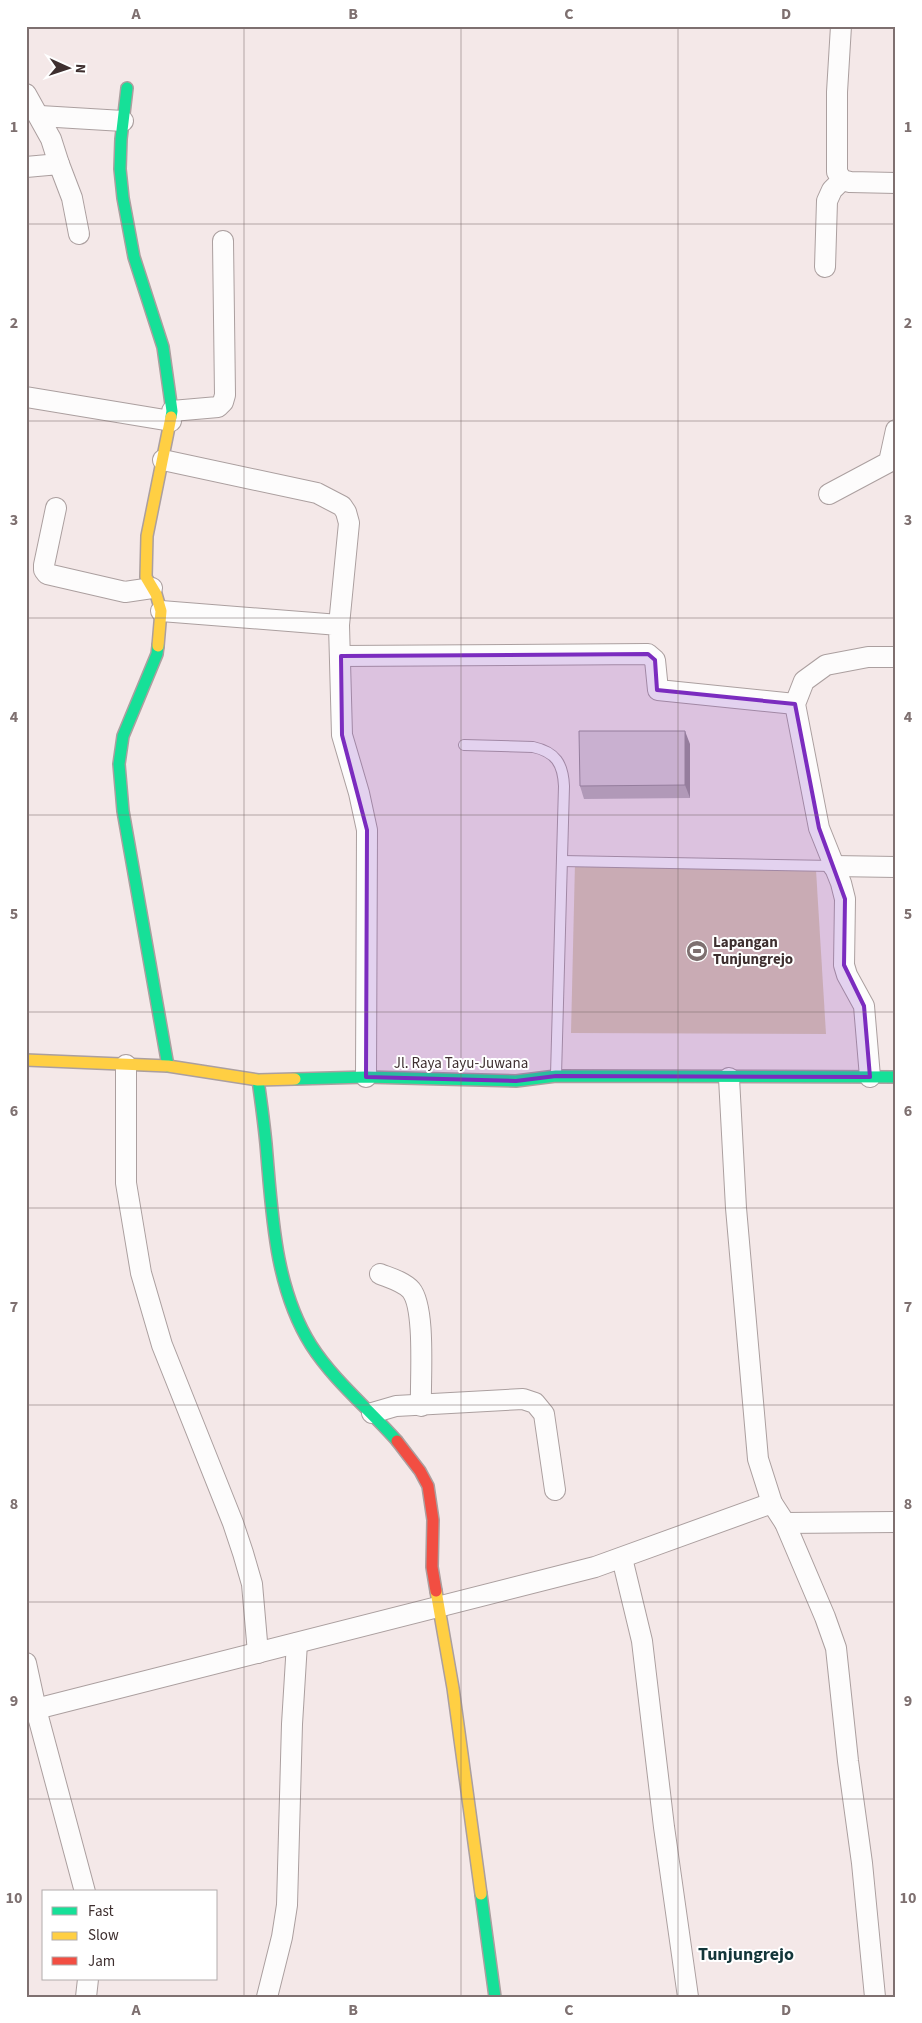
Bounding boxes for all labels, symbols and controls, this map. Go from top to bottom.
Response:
text: A [130,3,141,25]
text: B [348,3,358,25]
text: C [564,3,574,25]
text: D [781,3,791,25]
north arrow [42,42,92,92]
text: N [70,63,90,74]
text: 1 [10,116,18,138]
text: 1 [904,116,912,138]
text: 2 [10,312,18,334]
text: 2 [904,312,912,334]
text: 3 [10,509,18,531]
text: 3 [904,509,912,531]
text: 4 [10,706,19,728]
text: 4 [904,706,913,728]
text: 5 [10,903,18,925]
text: 5 [904,903,912,925]
place label: Lapangan Tunjungrejo [713,932,793,970]
sports icon: Lapangan Tunjungrejo [685,939,709,963]
street label: Jl. Raya Tayu-Juwana [394,1053,528,1074]
text: 6 [10,1100,18,1122]
text: 6 [904,1100,912,1122]
text: 7 [10,1296,18,1318]
text: 7 [904,1296,912,1318]
text: 8 [10,1493,18,1515]
text: 8 [904,1493,912,1515]
text: 9 [10,1690,18,1712]
text: 9 [904,1690,912,1712]
text: 10 [6,1887,22,1909]
text: 10 [900,1887,916,1909]
legend [42,1890,218,1980]
text: Fast [88,1901,114,1922]
text: Slow [88,1925,119,1946]
district label: Tunjungrejo [698,1942,794,1967]
text: Jam [88,1951,115,1972]
text: A [130,1999,141,2021]
text: B [348,1999,358,2021]
text: C [564,1999,574,2021]
text: D [781,1999,791,2021]

